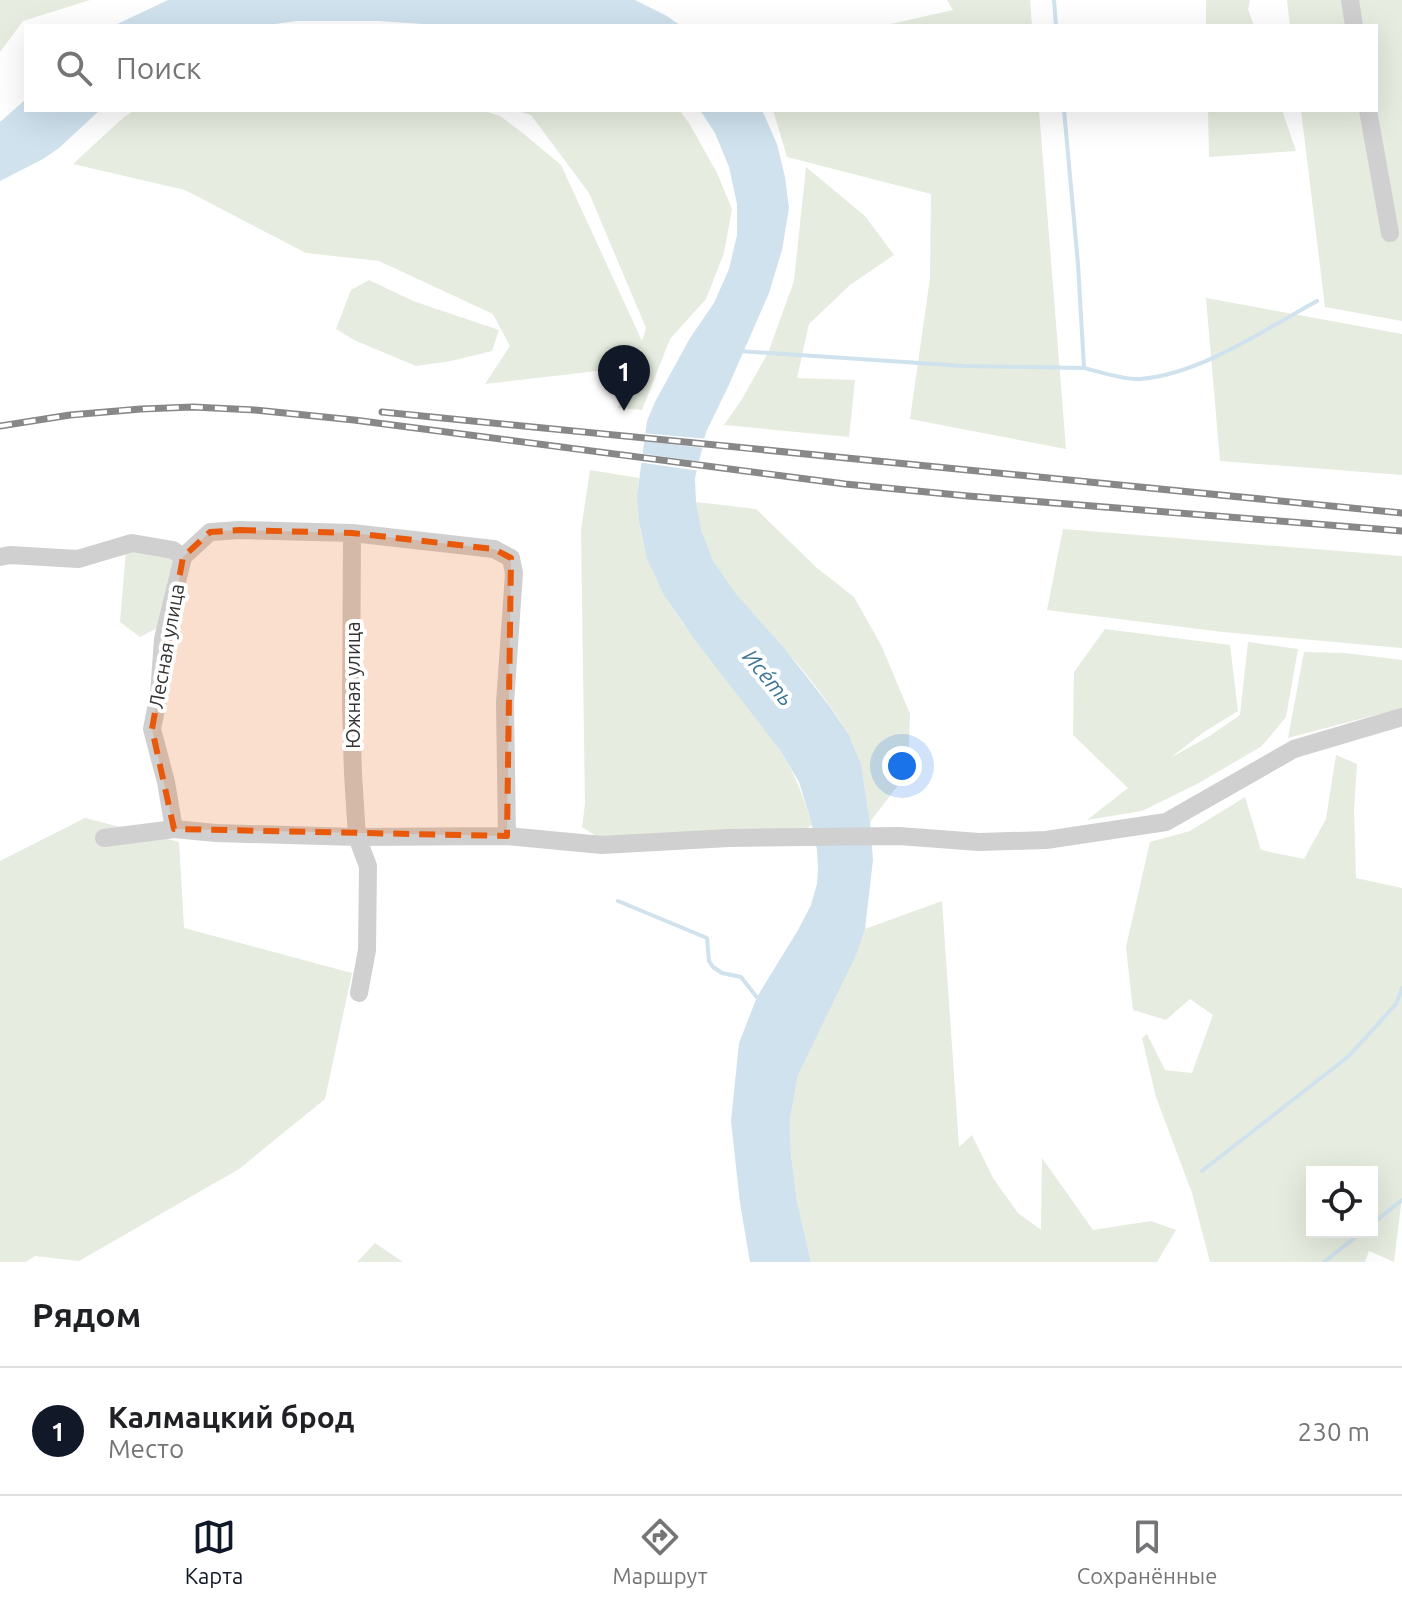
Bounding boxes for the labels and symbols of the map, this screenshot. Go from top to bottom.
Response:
pin: 1 [598,345,650,411]
street label: Лесная улица [144,582,188,710]
street label: Южная улица [341,621,364,749]
water label: Исе́ть [738,644,800,710]
your location [882,746,922,786]

